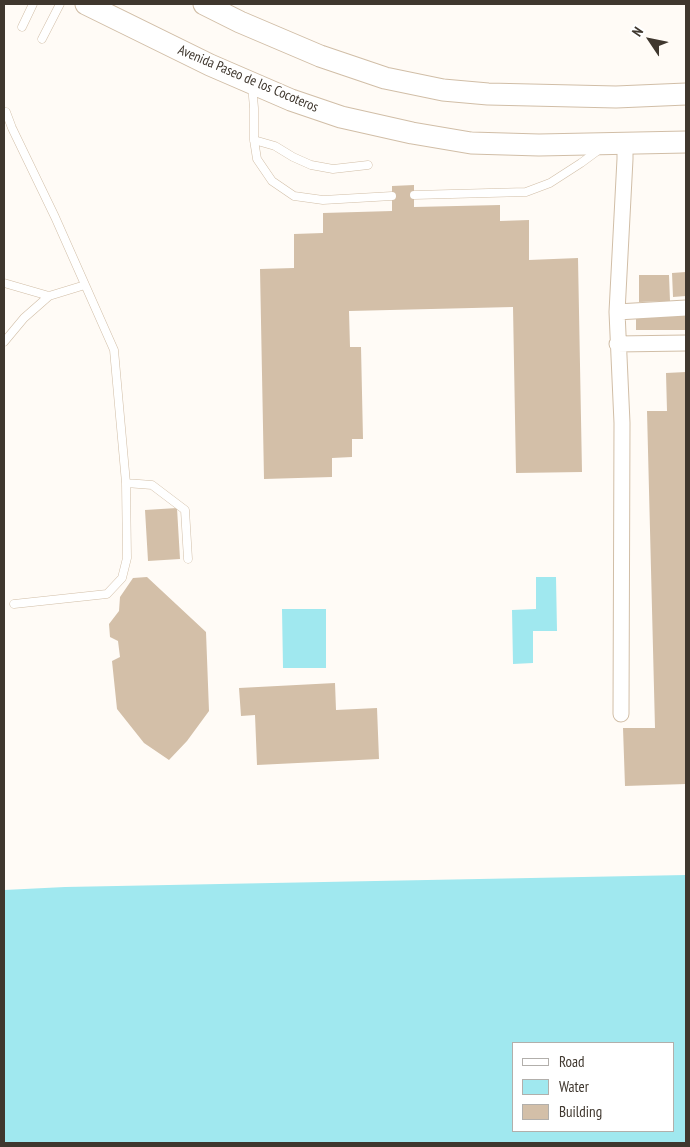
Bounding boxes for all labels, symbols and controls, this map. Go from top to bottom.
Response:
north arrow [625,15,675,65]
text: N [628,23,647,40]
street label: Avenida Paseo de los Cocoteros [175,42,321,116]
legend [512,1042,675,1132]
text: Road [559,1052,585,1071]
text: Water [559,1077,589,1096]
text: Building [559,1102,602,1121]

